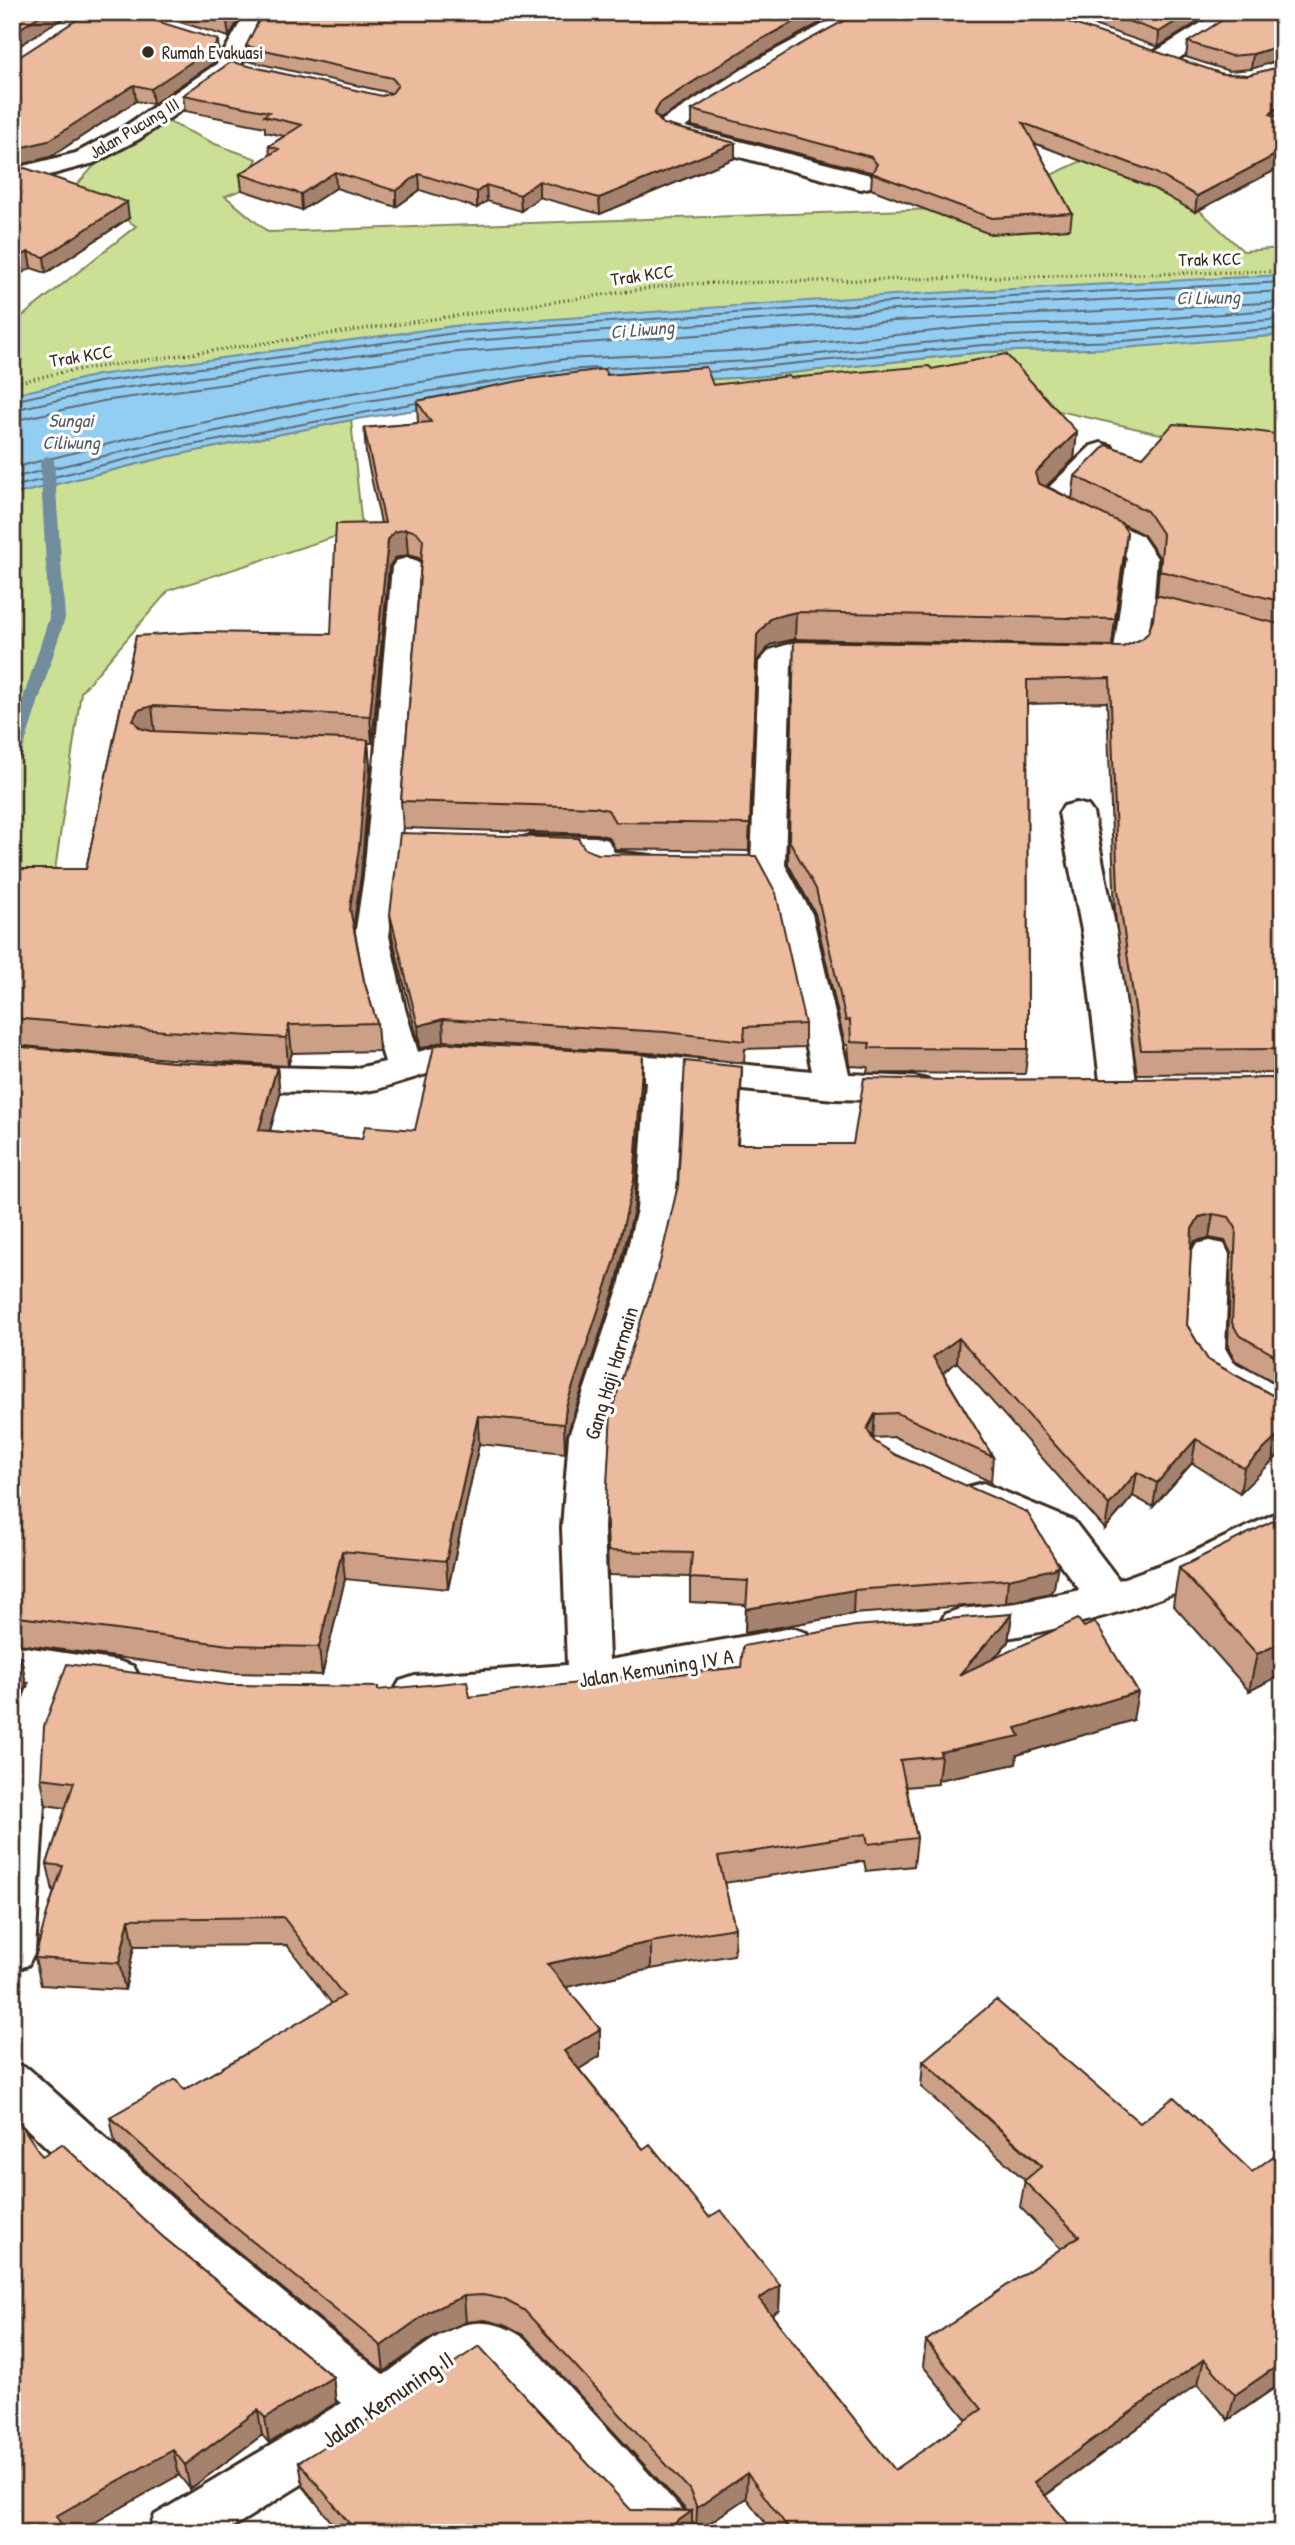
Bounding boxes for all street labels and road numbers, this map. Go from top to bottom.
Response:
street label: Jalan Pucung III [84,91,184,165]
street label: Trak KCC [1178,246,1242,272]
street label: Trak KCC [609,258,675,292]
street label: Trak KCC [48,339,114,373]
street label: Gang Haji Harmain [577,1303,645,1443]
street label: Jalan Kemuning IV A [577,1641,735,1695]
street label: Jalan Kemuning II [315,2343,459,2455]

